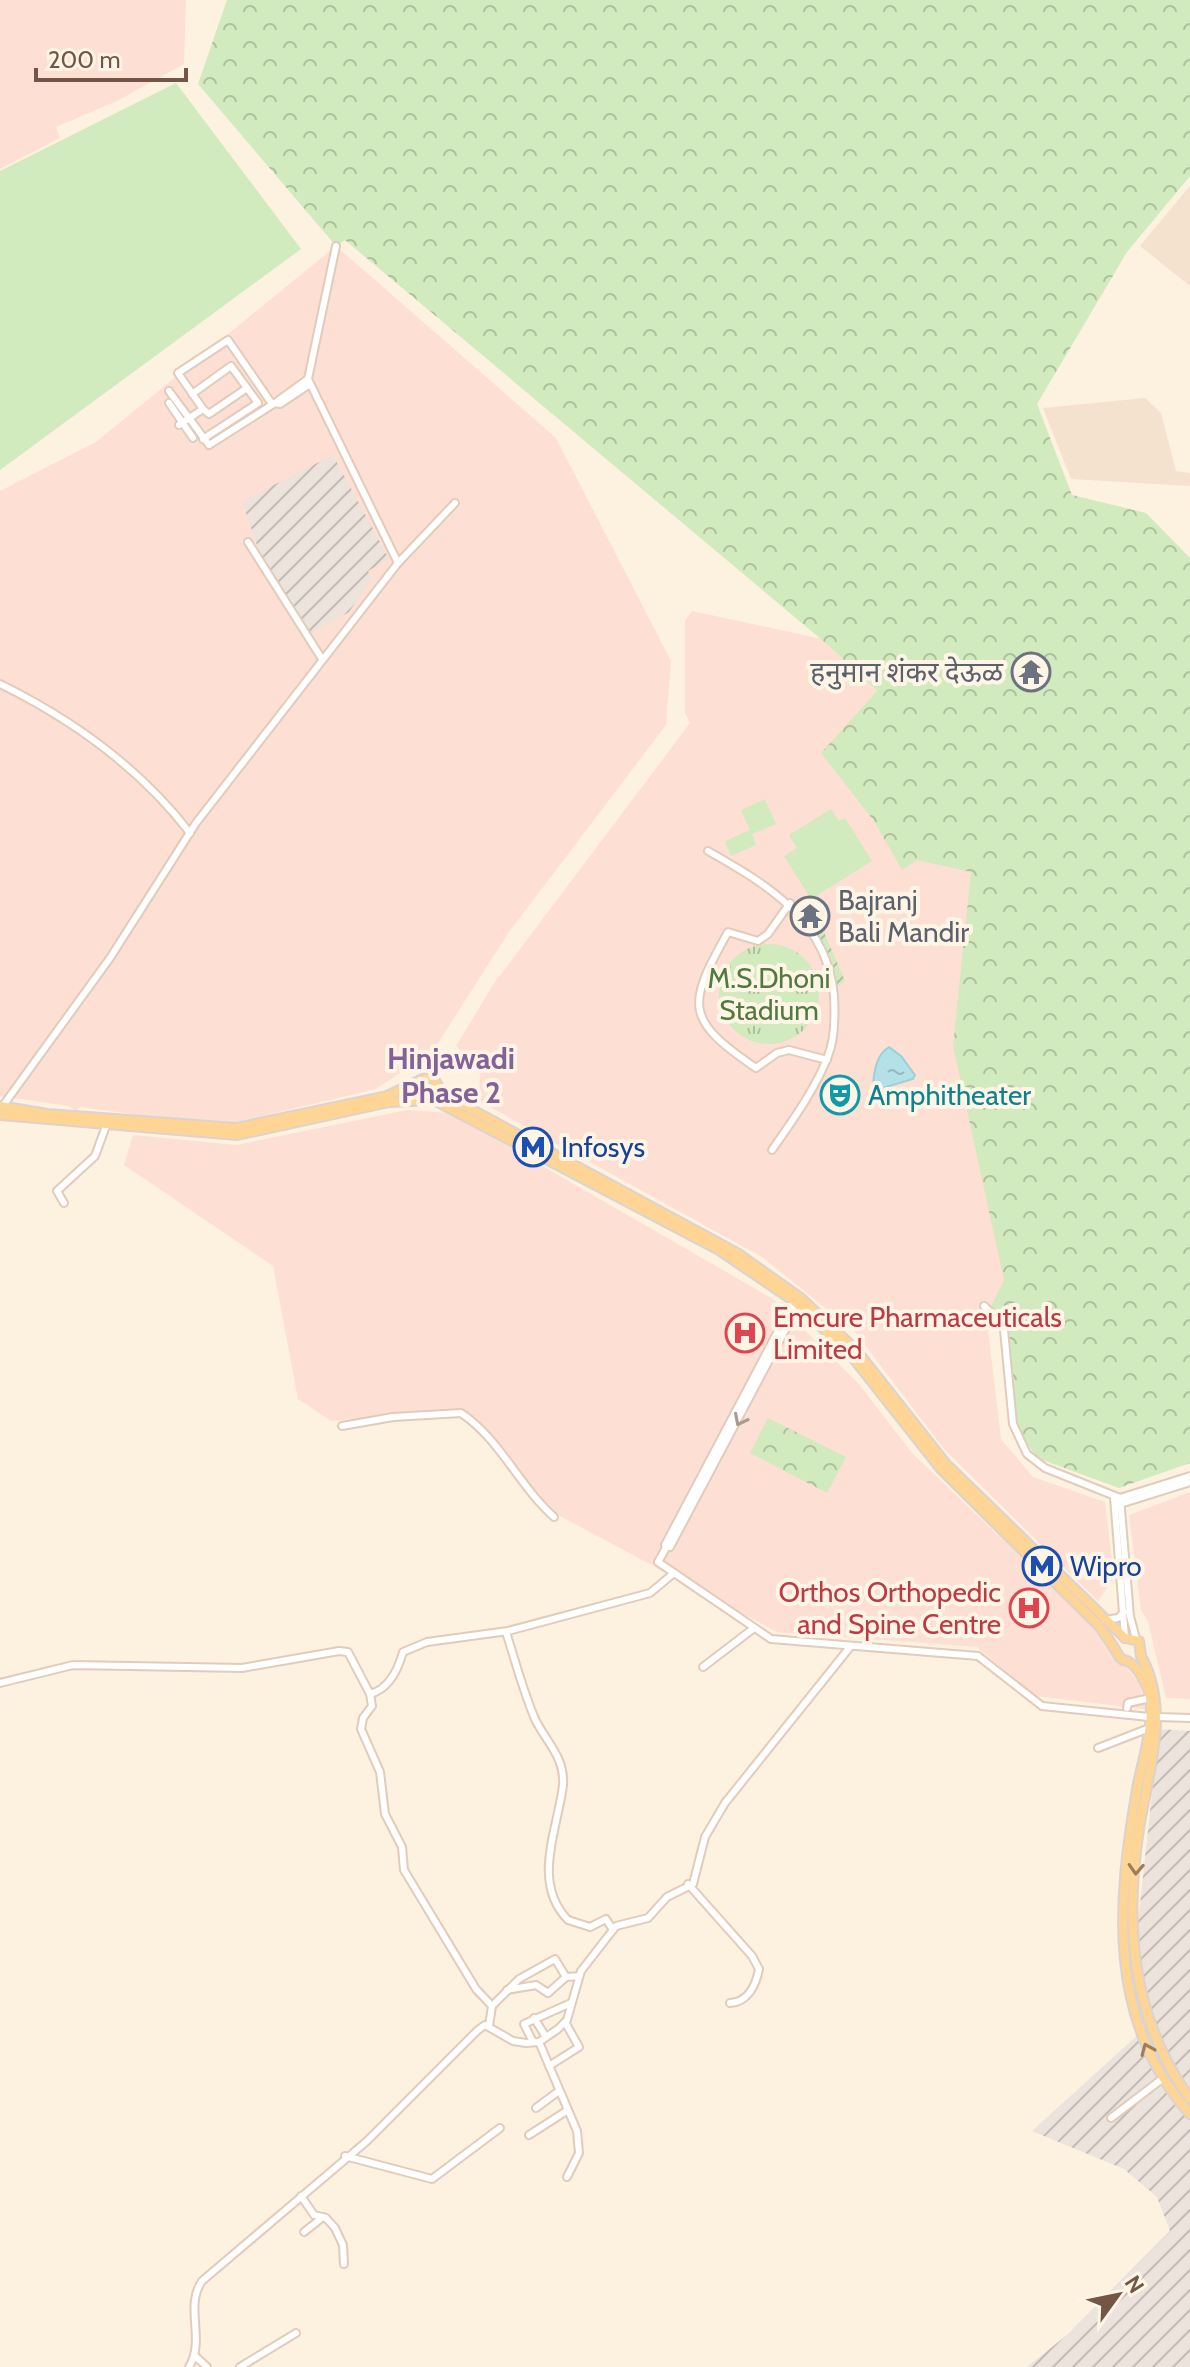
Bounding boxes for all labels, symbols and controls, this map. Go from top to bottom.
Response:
scale bar [36,32,186,82]
text: 200 m [48,45,121,74]
temple icon: हनुमान शंकर देऊळ [1010,651,1052,693]
place label: हनुमान शंकर देऊळ [810,655,1004,690]
place label: Bajranj Bali Mandir [838,883,969,949]
temple icon: Bajranj Bali Mandir [789,895,831,937]
park label: M.S.Dhoni Stadium [707,961,831,1027]
district label: Hinjawadi Phase 2 [387,1040,515,1111]
theatre icon: Amphitheater [819,1074,861,1116]
place label: Amphitheater [868,1078,1031,1112]
metro station icon: Infosys [512,1126,554,1168]
place label: Infosys [561,1130,645,1164]
place label: Emcure Pharmaceuticals Limited [773,1300,1062,1366]
hospital icon: Emcure Pharmaceuticals Limited [724,1312,766,1354]
one-way arrow [735,1411,750,1426]
metro station icon: Wipro [1021,1545,1063,1587]
place label: Wipro [1070,1549,1142,1583]
place label: Orthos Orthopedic and Spine Centre [779,1575,1001,1641]
hospital icon: Orthos Orthopedic and Spine Centre [1008,1587,1050,1629]
one-way arrow [1128,1863,1145,1876]
one-way arrow [1140,2043,1156,2058]
north arrow [1078,2255,1158,2335]
text: N [1119,2271,1150,2298]

